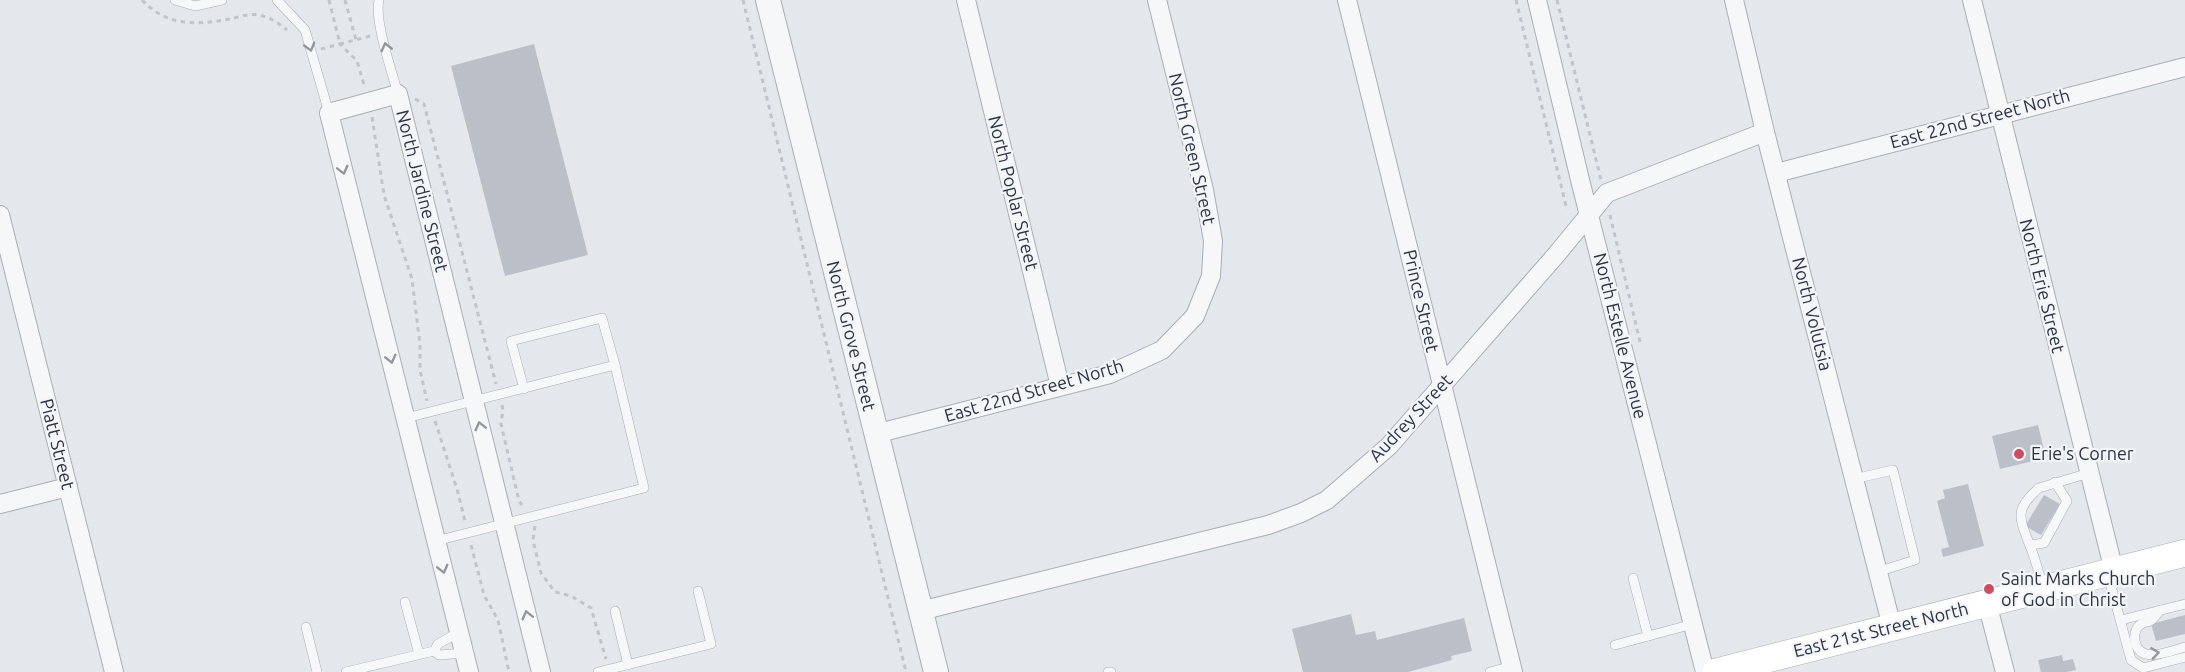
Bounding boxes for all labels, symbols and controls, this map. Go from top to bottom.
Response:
one-way arrow [303,41,315,52]
one-way arrow [380,42,393,52]
street label: North Green Street [1166,71,1220,227]
street label: East 22nd Street North [1888,84,2072,152]
street label: North Jardine Street [393,108,453,274]
street label: North Poplar Street [985,113,1043,272]
one-way arrow [336,164,348,175]
street label: North Erie Street [2017,217,2069,355]
street label: Prince Street [1400,247,1444,354]
street label: North Estelle Avenue [1591,251,1651,421]
street label: North Volutsia [1789,255,1837,373]
street label: North Grove Street [824,259,880,413]
one-way arrow [383,354,396,364]
street label: East 22nd Street North [942,355,1126,425]
street label: Audrey Street [1365,369,1456,465]
street label: Piatt Street [37,396,79,491]
one-way arrow [474,421,487,431]
place label: Erie's Corner [2031,443,2134,463]
marker: Erie's Corner [2012,447,2026,461]
one-way arrow [436,563,448,574]
place label: Saint Marks Church of God in Christ [2001,568,2155,609]
marker: Saint Marks Church of God in Christ [1982,582,1996,596]
street label: East 21st Street North [1791,598,1970,660]
one-way arrow [522,610,535,620]
one-way arrow [2150,647,2160,660]

